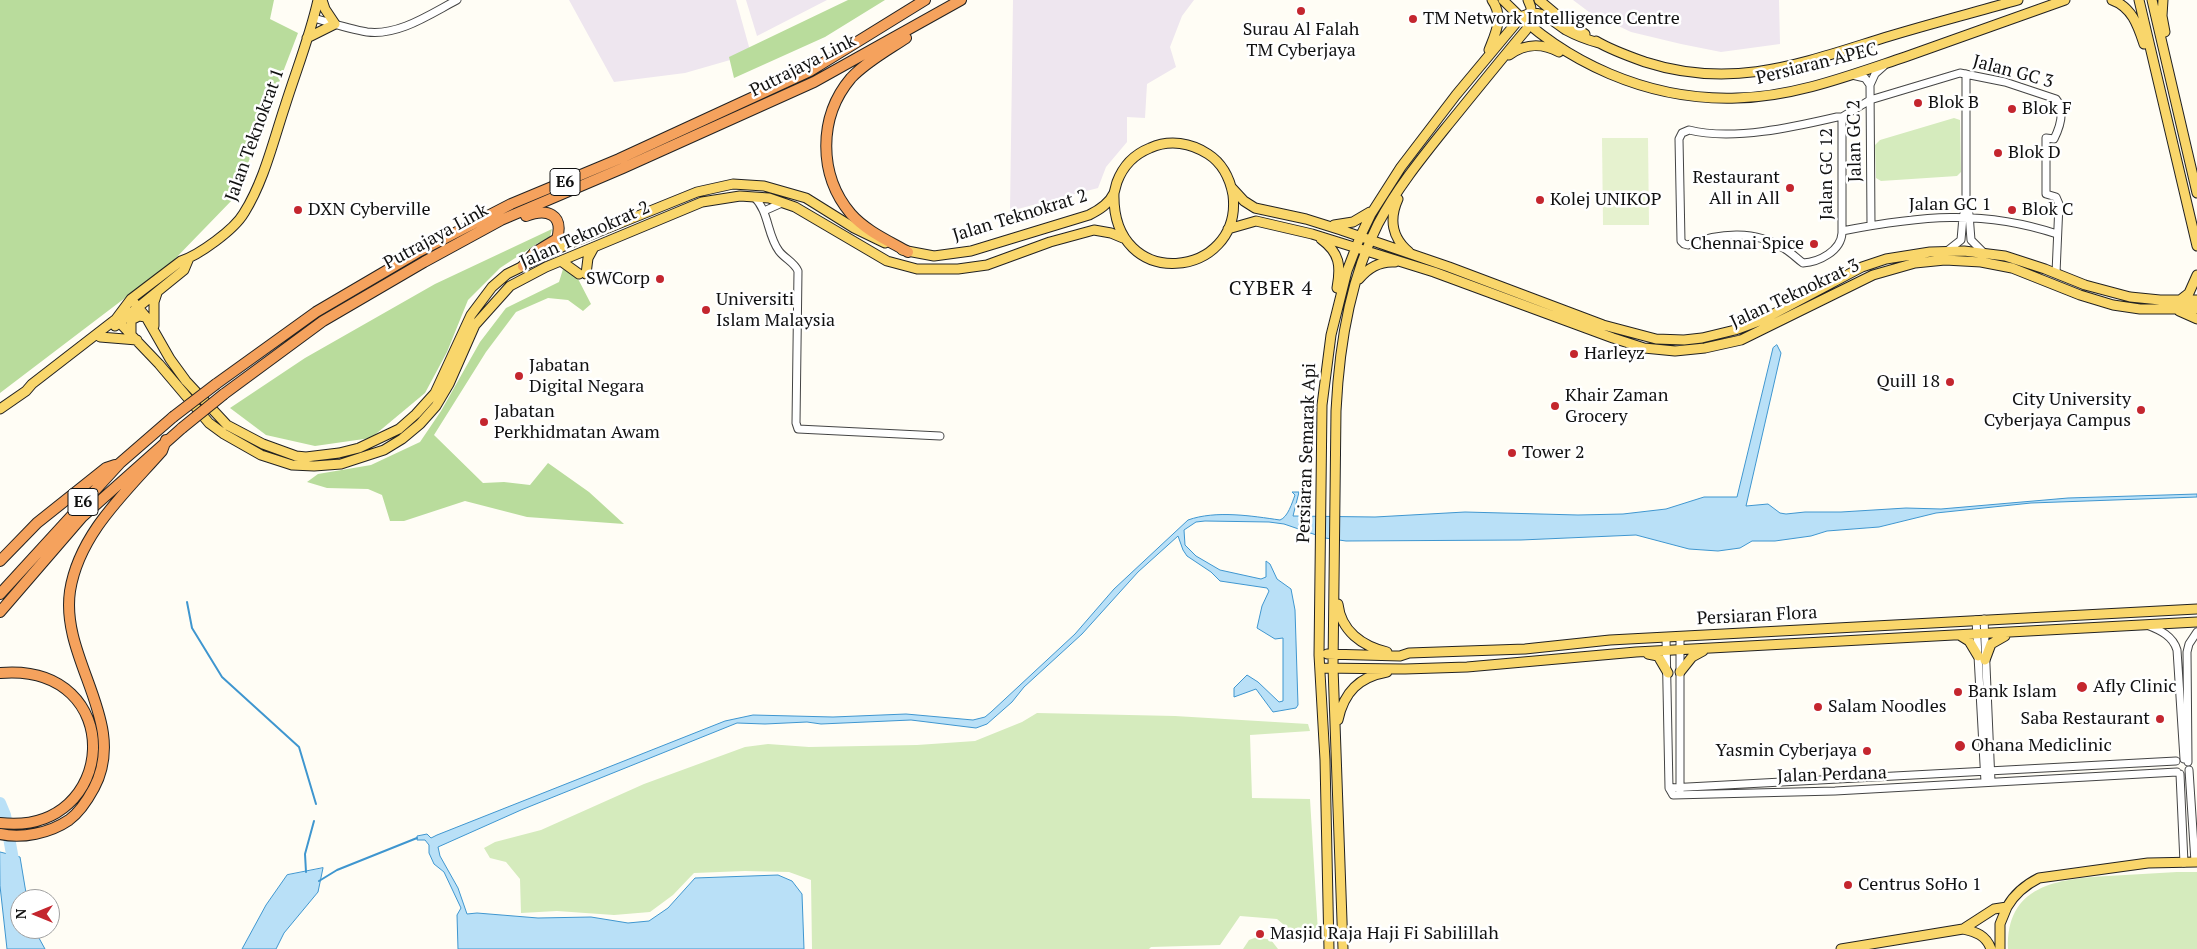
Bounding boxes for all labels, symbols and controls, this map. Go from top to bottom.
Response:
marker: Surau Al Falah TM Cyberjaya [1295,5,1307,17]
place label: TM Network Intelligence Centre [1423,8,1680,30]
marker: TM Network Intelligence Centre [1407,13,1419,25]
place label: Surau Al Falah TM Cyberjaya [1243,19,1359,62]
street label: Putrajaya Link [746,30,860,102]
street label: Persiaran APEC [1754,38,1880,90]
street label: Jalan GC 3 [1970,51,2056,93]
street label: Jalan Teknokrat 1 [221,66,289,204]
place label: Blok B [1928,92,1979,114]
marker: Blok B [1912,97,1924,109]
place label: Blok F [2022,98,2072,120]
street label: Jalan GC 2 [1843,99,1867,183]
marker: Blok F [2006,103,2018,115]
street label: Jalan GC 12 [1816,128,1838,220]
place label: Blok D [2008,142,2061,164]
marker: Blok D [1992,147,2004,159]
place label: Restaurant All in All [1693,167,1780,210]
road number: E6 [550,168,580,196]
marker: Restaurant All in All [1784,182,1796,194]
street label: Jalan Teknokrat 2 [950,185,1090,247]
place label: Kolej UNIKOP [1550,189,1661,211]
marker: Kolej UNIKOP [1534,194,1546,206]
street label: Jalan GC 1 [1909,194,1991,216]
street label: Jalan Teknokrat 2 [517,197,653,273]
place label: DXN Cyberville [308,199,430,221]
street label: Putrajaya Link [380,199,492,275]
place label: Blok C [2022,199,2074,221]
marker: DXN Cyberville [292,204,304,216]
marker: Blok C [2006,204,2018,216]
place label: Chennai Spice [1690,233,1804,255]
marker: Chennai Spice [1808,238,1820,250]
street label: Jalan Teknokrat 3 [1727,255,1863,333]
place label: SWCorp [586,268,650,290]
marker: SWCorp [654,273,666,285]
district label: CYBER 4 [1228,277,1314,301]
place label: Universiti Islam Malaysia [716,289,835,332]
marker: Universiti Islam Malaysia [700,304,712,316]
place label: Harleyz [1584,343,1645,365]
marker: Harleyz [1568,348,1580,360]
place label: Jabatan Digital Negara [529,355,644,398]
street label: Persiaran Semarak Api [1293,362,1321,544]
marker: Jabatan Digital Negara [513,370,525,382]
place label: Quill 18 [1877,371,1940,393]
marker: Quill 18 [1944,376,1956,388]
place label: Khair Zaman Grocery [1565,385,1668,428]
place label: City University Cyberjaya Campus [1984,389,2131,432]
marker: Khair Zaman Grocery [1549,400,1561,412]
place label: Jabatan Perkhidmatan Awam [494,401,660,444]
marker: City University Cyberjaya Campus [2135,404,2147,416]
marker: Jabatan Perkhidmatan Awam [478,416,490,428]
place label: Tower 2 [1522,442,1585,464]
marker: Tower 2 [1506,447,1518,459]
road number: E6 [68,488,98,516]
street label: Persiaran Flora [1696,602,1818,630]
place label: Afly Clinic [2093,676,2177,698]
marker: Afly Clinic [2075,680,2089,694]
place label: Bank Islam [1968,681,2057,703]
marker: Bank Islam [1952,686,1964,698]
place label: Salam Noodles [1828,696,1946,718]
marker: Salam Noodles [1812,701,1824,713]
place label: Saba Restaurant [2021,708,2150,730]
marker: Saba Restaurant [2154,713,2166,725]
place label: Ohana Mediclinic [1971,735,2112,757]
marker: Ohana Mediclinic [1953,739,1967,753]
place label: Yasmin Cyberjaya [1716,740,1857,762]
marker: Yasmin Cyberjaya [1861,745,1873,757]
street label: Jalan Perdana [1777,762,1887,788]
place label: Centrus SoHo 1 [1858,874,1982,896]
marker: Centrus SoHo 1 [1842,879,1854,891]
north arrow [10,889,60,939]
text: N [11,909,30,919]
place label: Masjid Raja Haji Fi Sabilillah [1270,923,1499,945]
marker: Masjid Raja Haji Fi Sabilillah [1254,928,1266,940]

